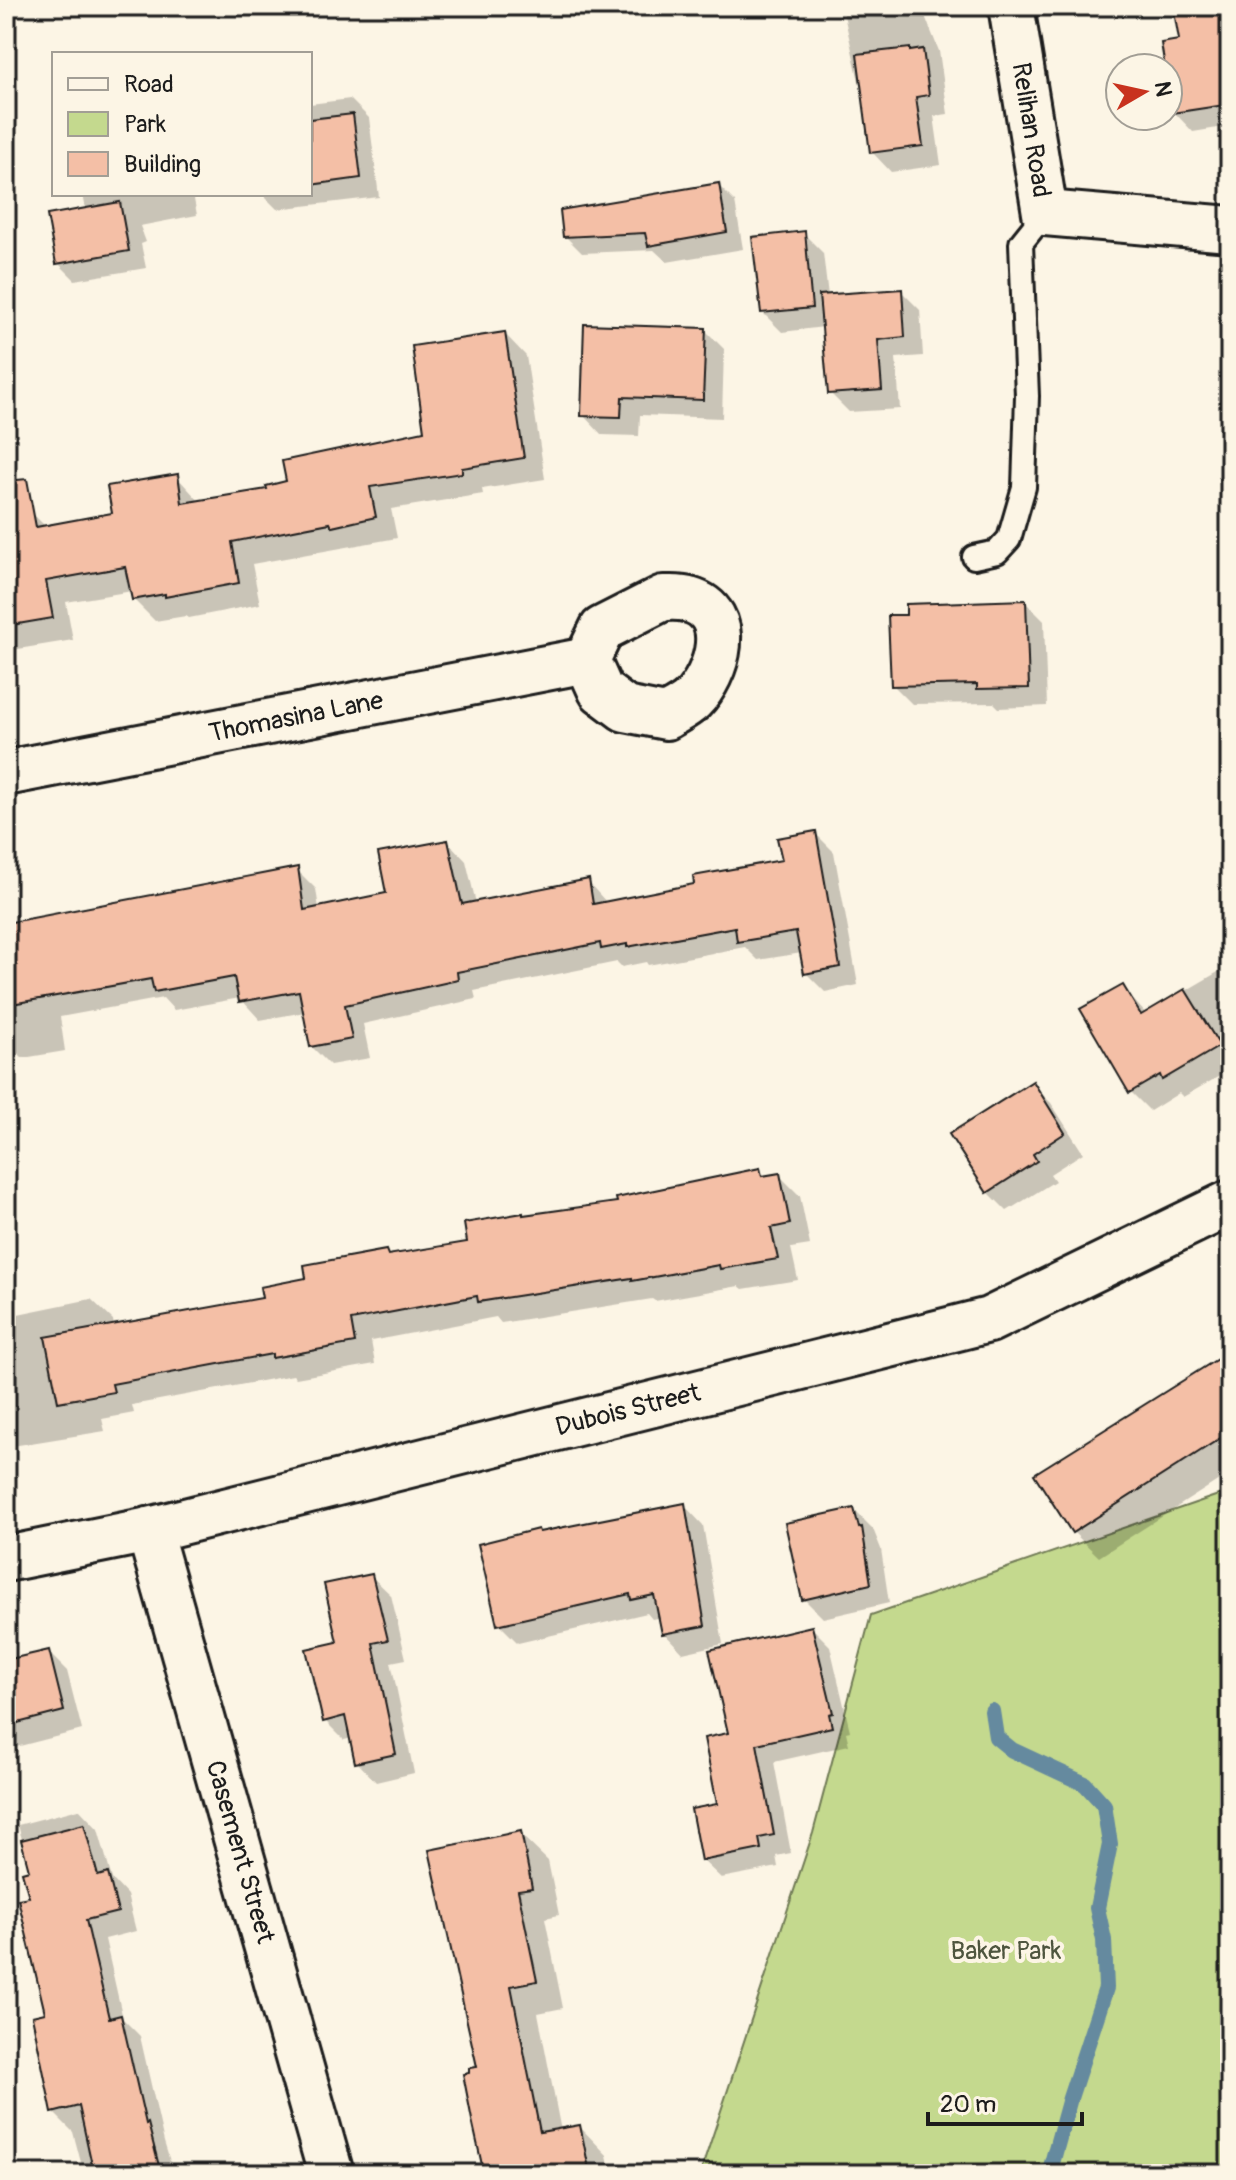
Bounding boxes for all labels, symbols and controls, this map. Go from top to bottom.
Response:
legend [52,52,312,196]
north arrow [1104,52,1184,132]
street label: Relihan Road [1005,60,1057,200]
text: Road [124,70,174,99]
text: N [1148,79,1178,99]
text: Park [124,110,166,139]
text: Building [124,150,201,179]
street label: Thomasina Lane [206,684,386,750]
street label: Dubois Street [552,1376,704,1443]
street label: Casement Street [199,1757,282,1948]
park label: Baker Park [951,1935,1062,1967]
scale bar [928,2076,1082,2126]
text: 20 m [940,2090,996,2119]

